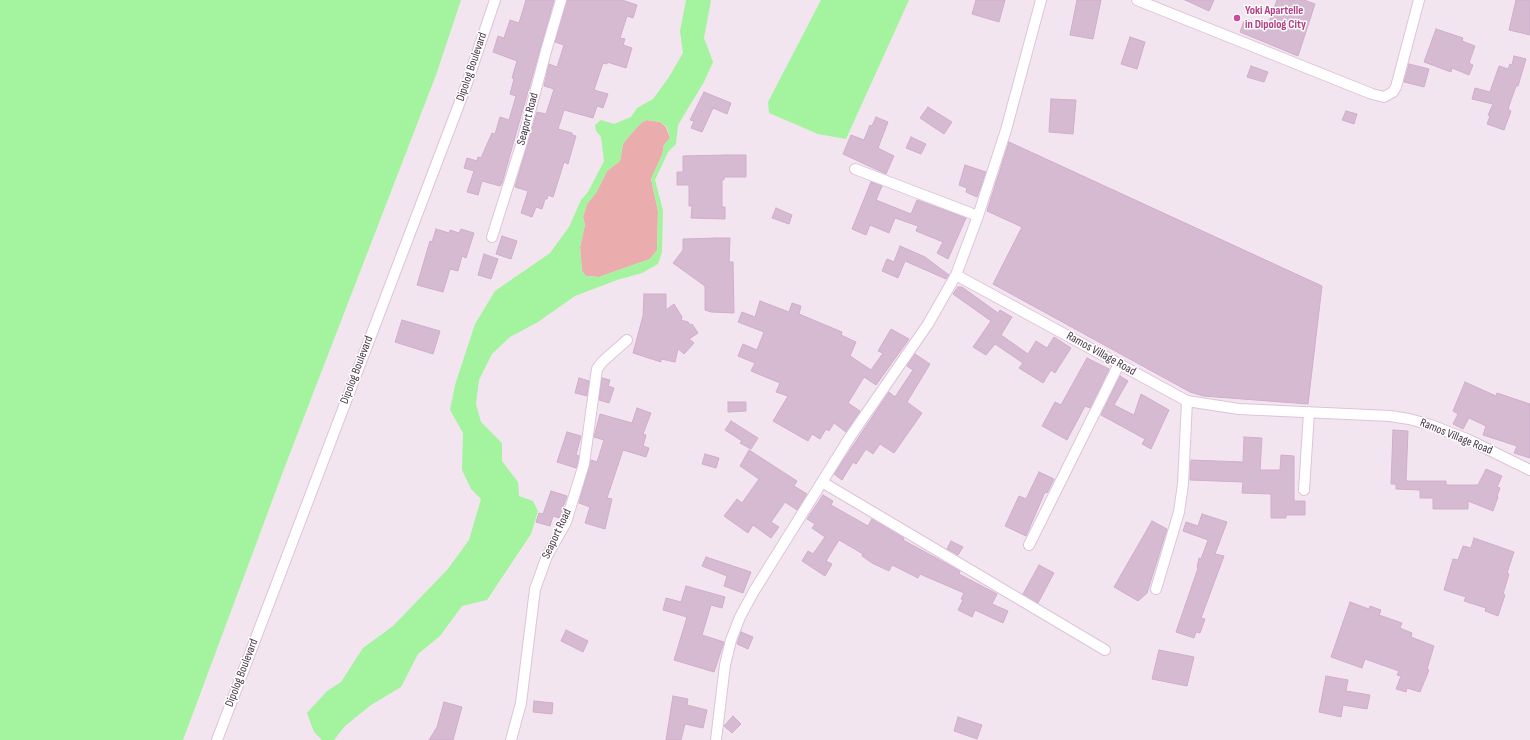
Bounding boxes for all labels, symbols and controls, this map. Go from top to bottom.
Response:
place label: Yoki Apartelle in Dipolog City [1245,4,1306,32]
marker: Yoki Apartelle in Dipolog City [1232,13,1242,23]
street label: Dipolog Boulevard [454,31,490,103]
street label: Seaport Road [514,91,542,147]
street label: Ramos Village Road [1064,329,1138,379]
street label: Dipolog Boulevard [337,334,377,406]
street label: Ramos Village Road [1418,416,1494,458]
street label: Seaport Road [539,507,575,561]
street label: Dipolog Boulevard [222,637,262,709]

